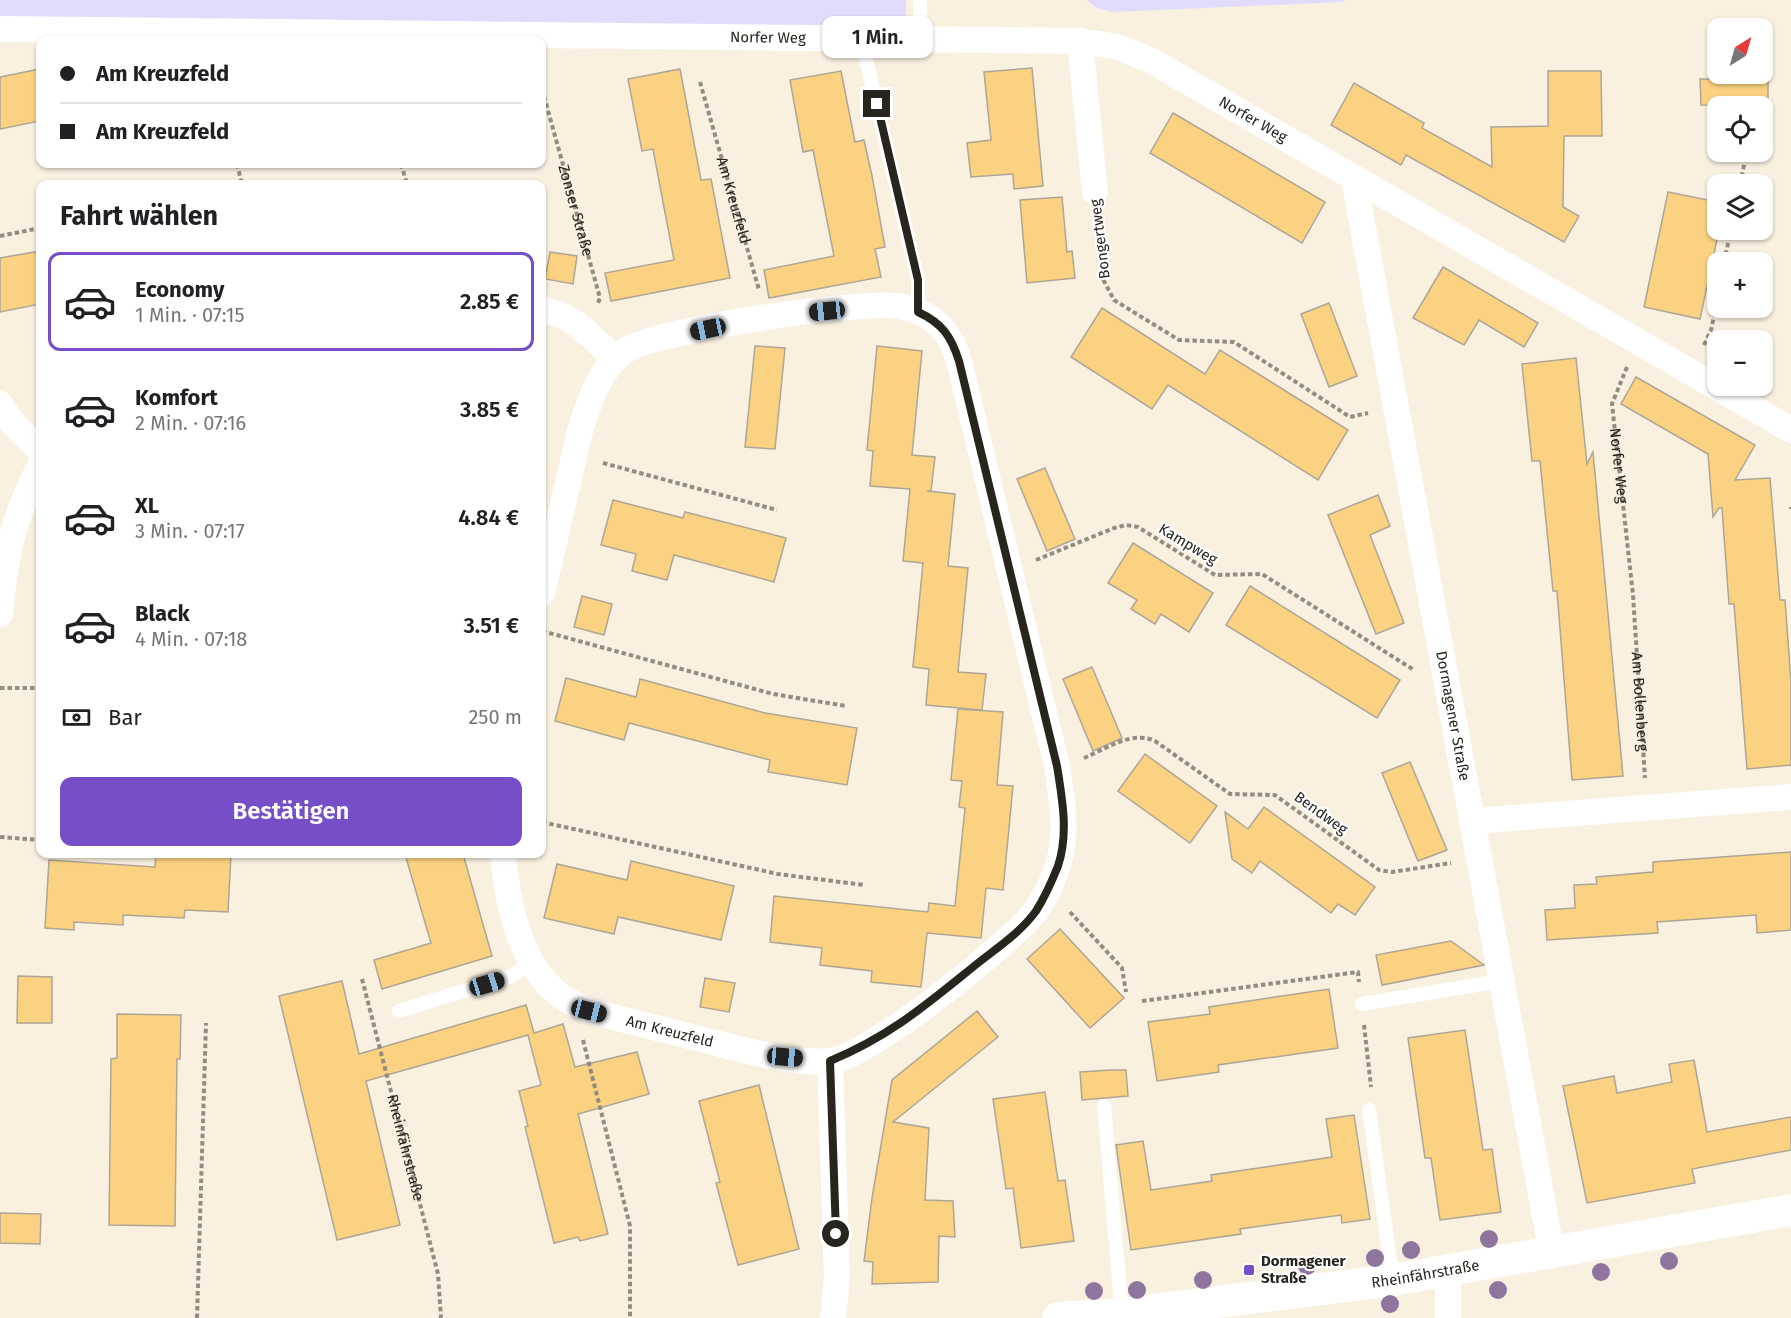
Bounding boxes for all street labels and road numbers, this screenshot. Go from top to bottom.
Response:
street label: Norfer Weg [730,28,806,47]
street label: Norfer Weg [1216,93,1291,146]
street label: Am Kreuzfeld [713,155,754,246]
street label: Zonser Straße [554,163,597,258]
street label: Bongertweg [1086,198,1114,280]
street label: Norfer Weg [1606,427,1632,505]
street label: Kampweg [1155,519,1221,569]
street label: Dormagener Straße [1432,650,1474,782]
street label: Am Bollenberg [1628,651,1652,752]
street label: Bendweg [1291,788,1351,839]
street label: Am Kreuzfeld [624,1012,715,1051]
street label: Rheinfährstraße [383,1092,428,1203]
street label: Rheinfährstraße [1370,1256,1481,1292]

